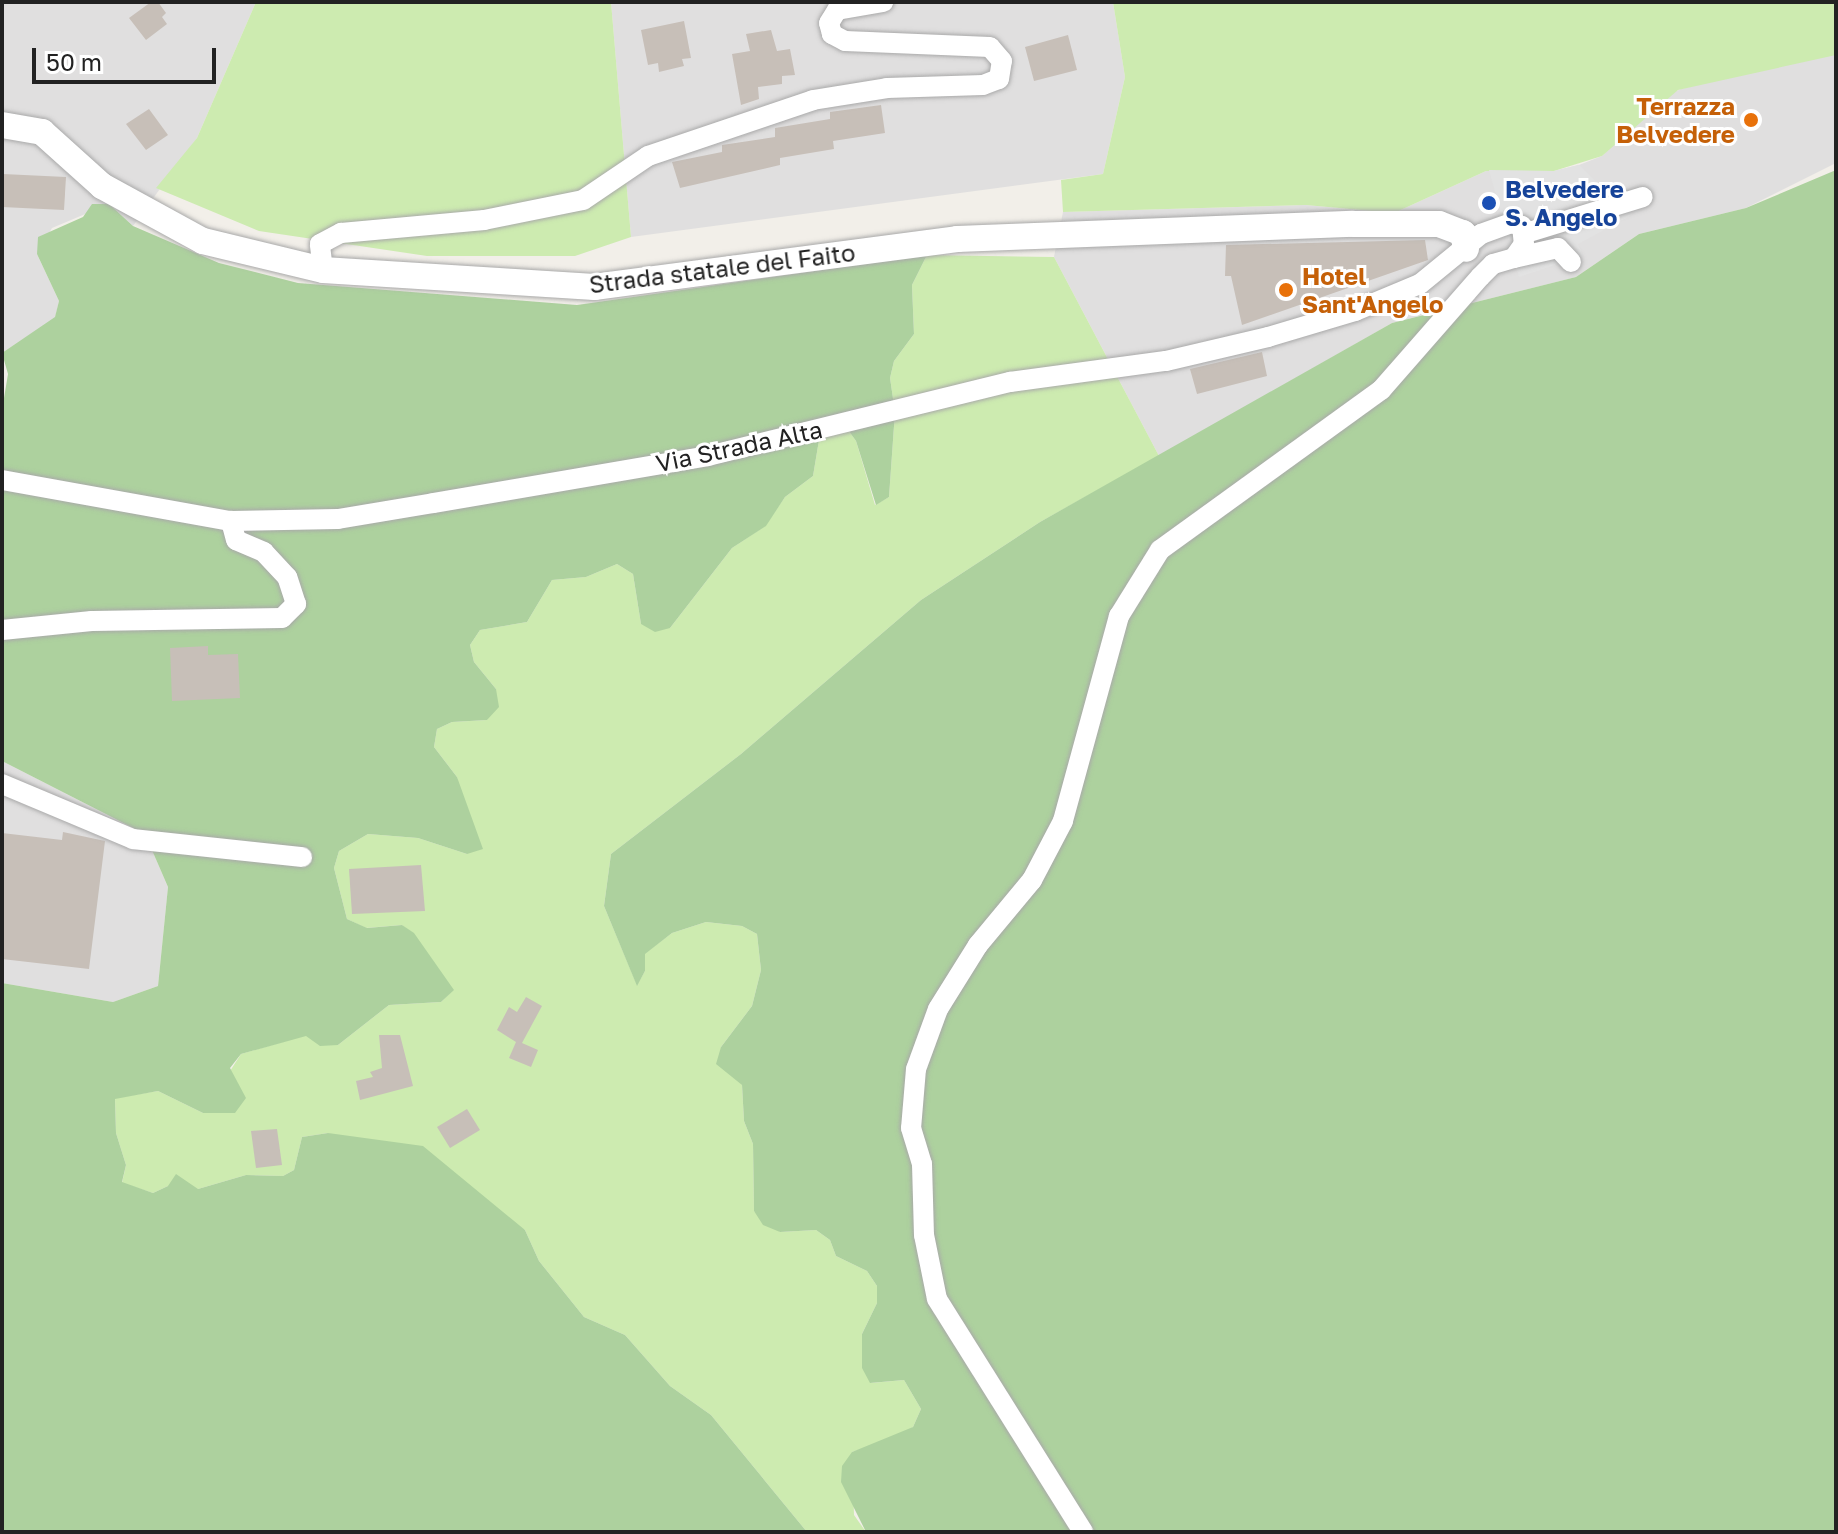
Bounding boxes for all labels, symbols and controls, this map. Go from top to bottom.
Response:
scale bar [36,32,220,82]
text: 50 m [46,47,102,76]
place label: Terrazza Belvedere [1616,92,1735,148]
marker: Terrazza Belvedere [1742,111,1760,129]
place label: Belvedere S. Angelo [1505,175,1624,231]
marker: Belvedere S. Angelo [1480,194,1498,212]
street label: Strada statale del Faito [587,237,857,299]
place label: Hotel Sant'Angelo [1302,262,1443,318]
marker: Hotel Sant'Angelo [1277,281,1295,299]
street label: Via Strada Alta [653,414,825,478]

